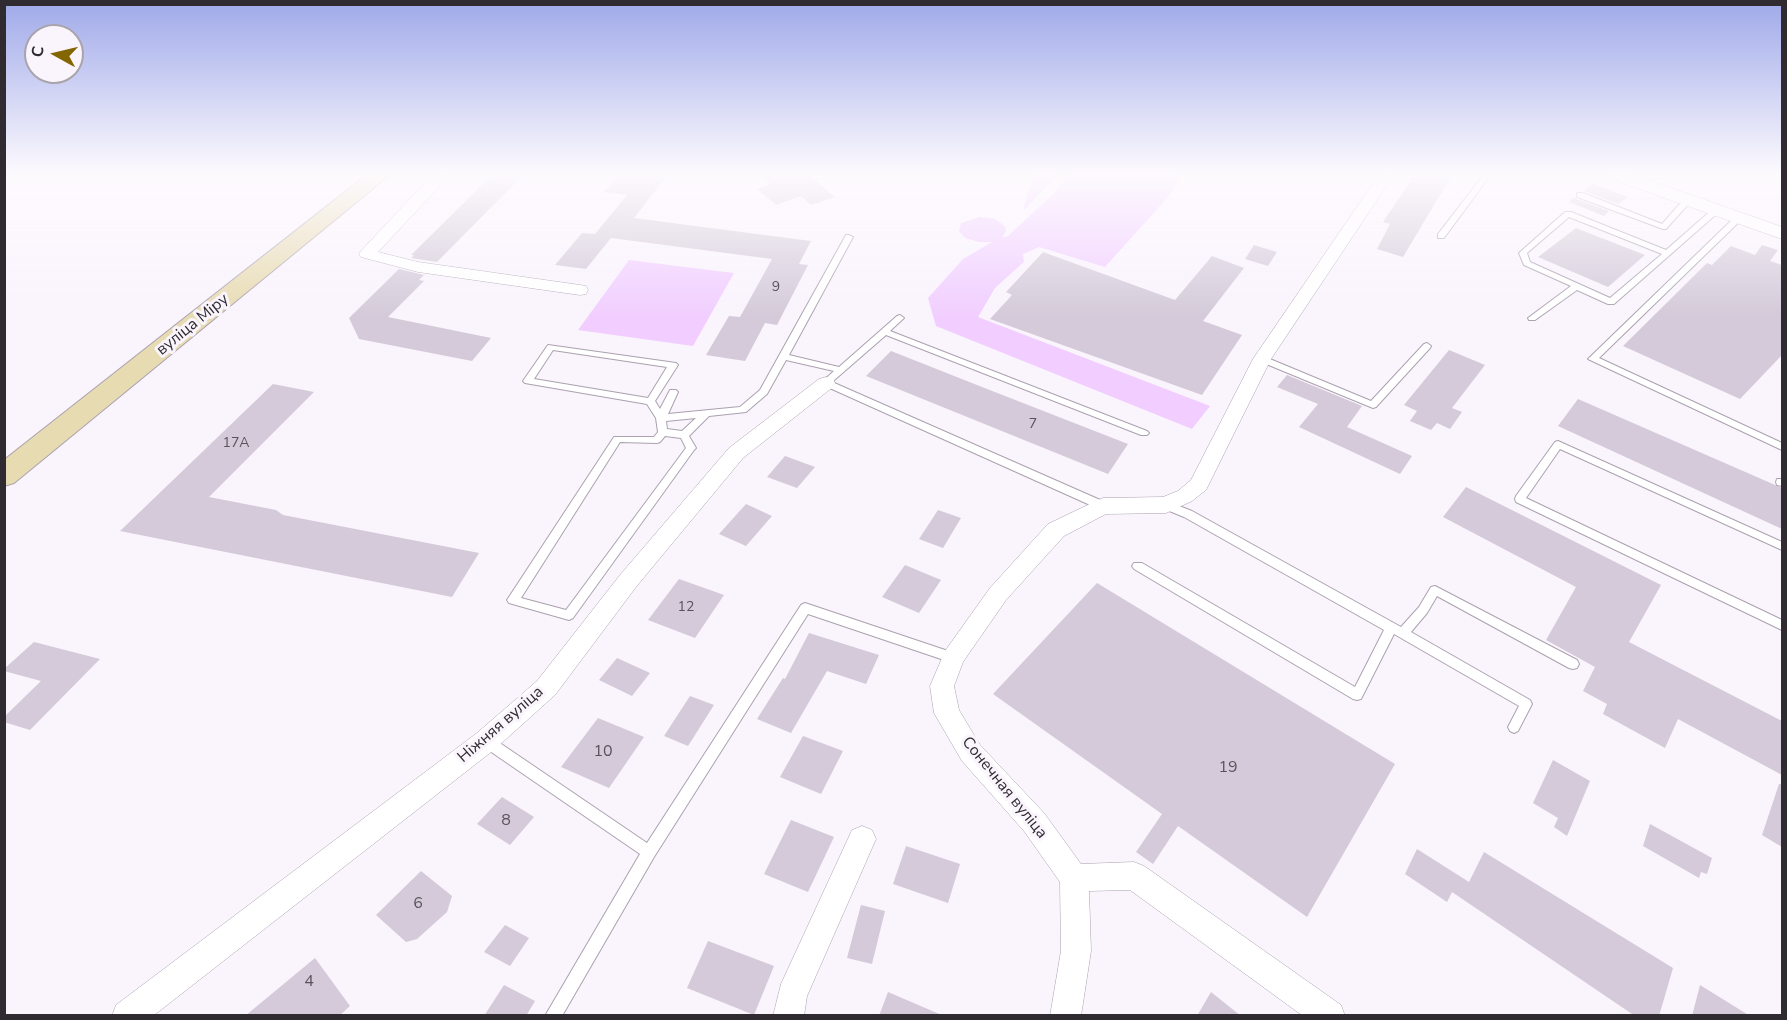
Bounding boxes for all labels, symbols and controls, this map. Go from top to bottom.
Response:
north arrow [24,24,84,84]
text: С [27,45,50,59]
house number: 9 [772,280,780,296]
street label: вуліца Міру [153,290,233,360]
house number: 7 [1029,417,1037,433]
house number: 17А [222,436,250,452]
house number: 12 [678,600,694,616]
street label: Ніжняя вуліца [454,683,548,767]
street label: Сонечная вуліца [957,733,1051,843]
house number: 10 [593,742,613,762]
house number: 19 [1218,758,1238,778]
house number: 8 [501,811,511,831]
house number: 6 [413,894,423,914]
house number: 4 [304,972,314,992]

